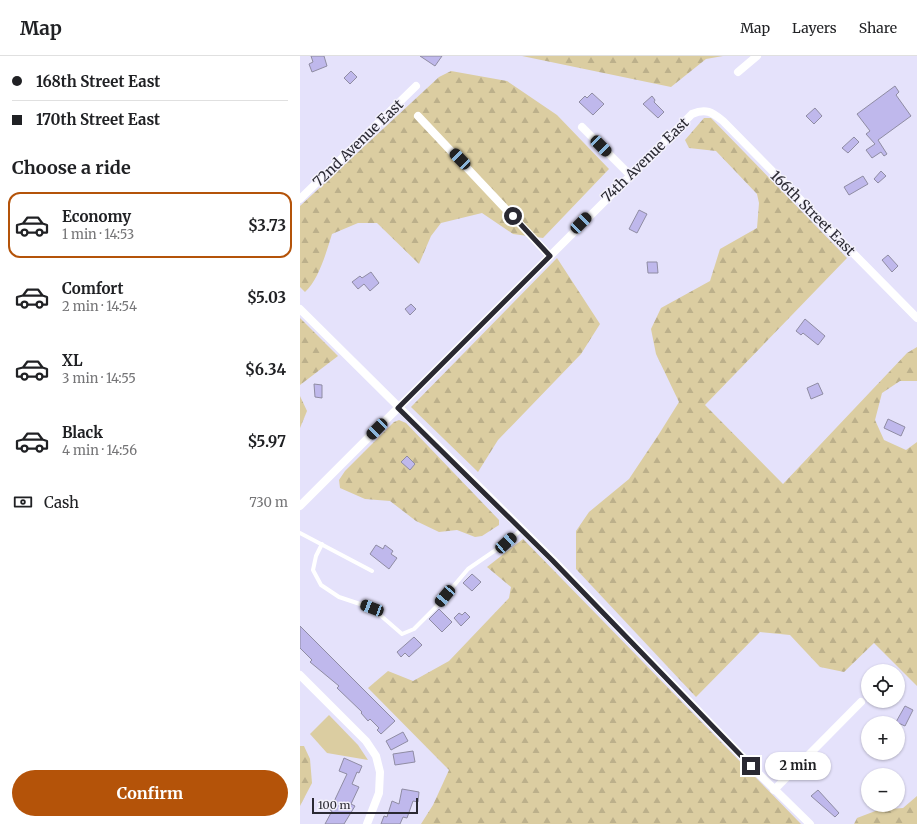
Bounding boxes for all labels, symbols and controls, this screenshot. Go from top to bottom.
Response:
text: Map [20,16,62,40]
text: Map [740,19,770,37]
text: Layers [792,19,837,37]
text: Share [859,19,897,37]
text: 168th Street East [36,72,160,91]
street label: 72nd Avenue East [309,95,407,191]
text: 170th Street East [36,110,160,129]
street label: 74th Avenue East [597,113,693,206]
car [588,133,614,159]
car [447,146,473,172]
text: Choose a ride [12,156,131,179]
street label: 166th Street East [767,167,860,260]
icon: car [14,207,50,243]
text: Economy [62,207,131,226]
route start [504,207,522,225]
car [568,210,594,236]
text: $3.73 [248,216,286,235]
text: 1 min · 14:53 [62,226,134,243]
icon: car [14,279,50,315]
text: Comfort [62,279,123,298]
text: $5.03 [247,288,286,307]
text: 2 min · 14:54 [62,298,137,315]
icon: car [14,351,50,387]
text: XL [62,351,83,370]
text: $6.34 [245,360,286,379]
text: 3 min · 14:55 [62,370,136,387]
car [364,416,390,442]
icon: car [14,423,50,459]
text: Black [62,423,103,442]
text: $5.97 [248,432,286,451]
text: 4 min · 14:56 [62,442,137,459]
icon: cash [12,491,34,513]
text: Cash [44,493,79,512]
text: 730 m [249,494,288,511]
car [493,531,519,555]
car [433,583,457,609]
car [359,598,385,618]
map controls [861,664,905,812]
button: locate [861,664,905,708]
button: + [861,716,905,760]
callout: 2 min [765,752,831,780]
route end [742,757,760,775]
text: 2 min [779,757,817,774]
button: − [861,768,905,812]
button: Confirm [12,770,288,816]
scale bar [312,796,418,815]
text: 100 m [318,798,350,812]

